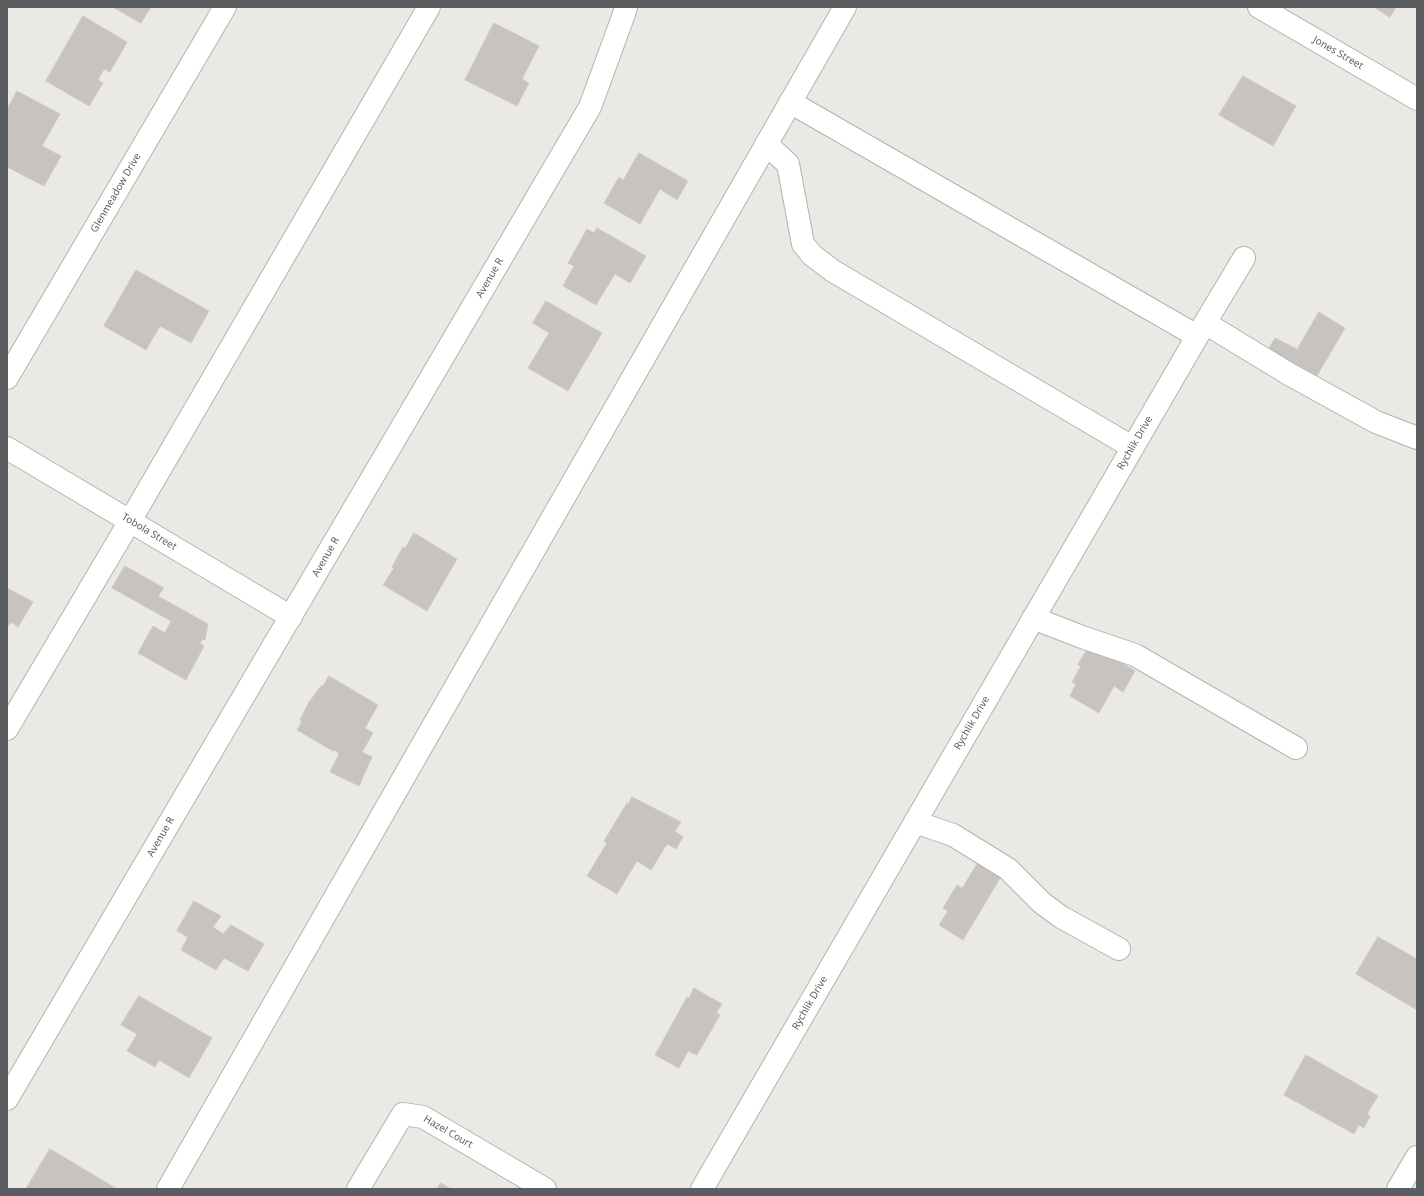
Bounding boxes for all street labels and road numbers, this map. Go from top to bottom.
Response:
street label: Jones Street [1311,34,1365,72]
street label: Glenmeadow Drive [88,151,144,235]
street label: Avenue R [474,256,506,300]
street label: Rychlik Drive [1115,414,1155,472]
street label: Tobola Street [119,511,179,553]
street label: Avenue R [310,535,342,579]
street label: Rychlik Drive [952,694,992,752]
street label: Avenue R [145,815,177,859]
street label: Rychlik Drive [790,974,830,1032]
street label: Hazel Court [421,1113,475,1151]

